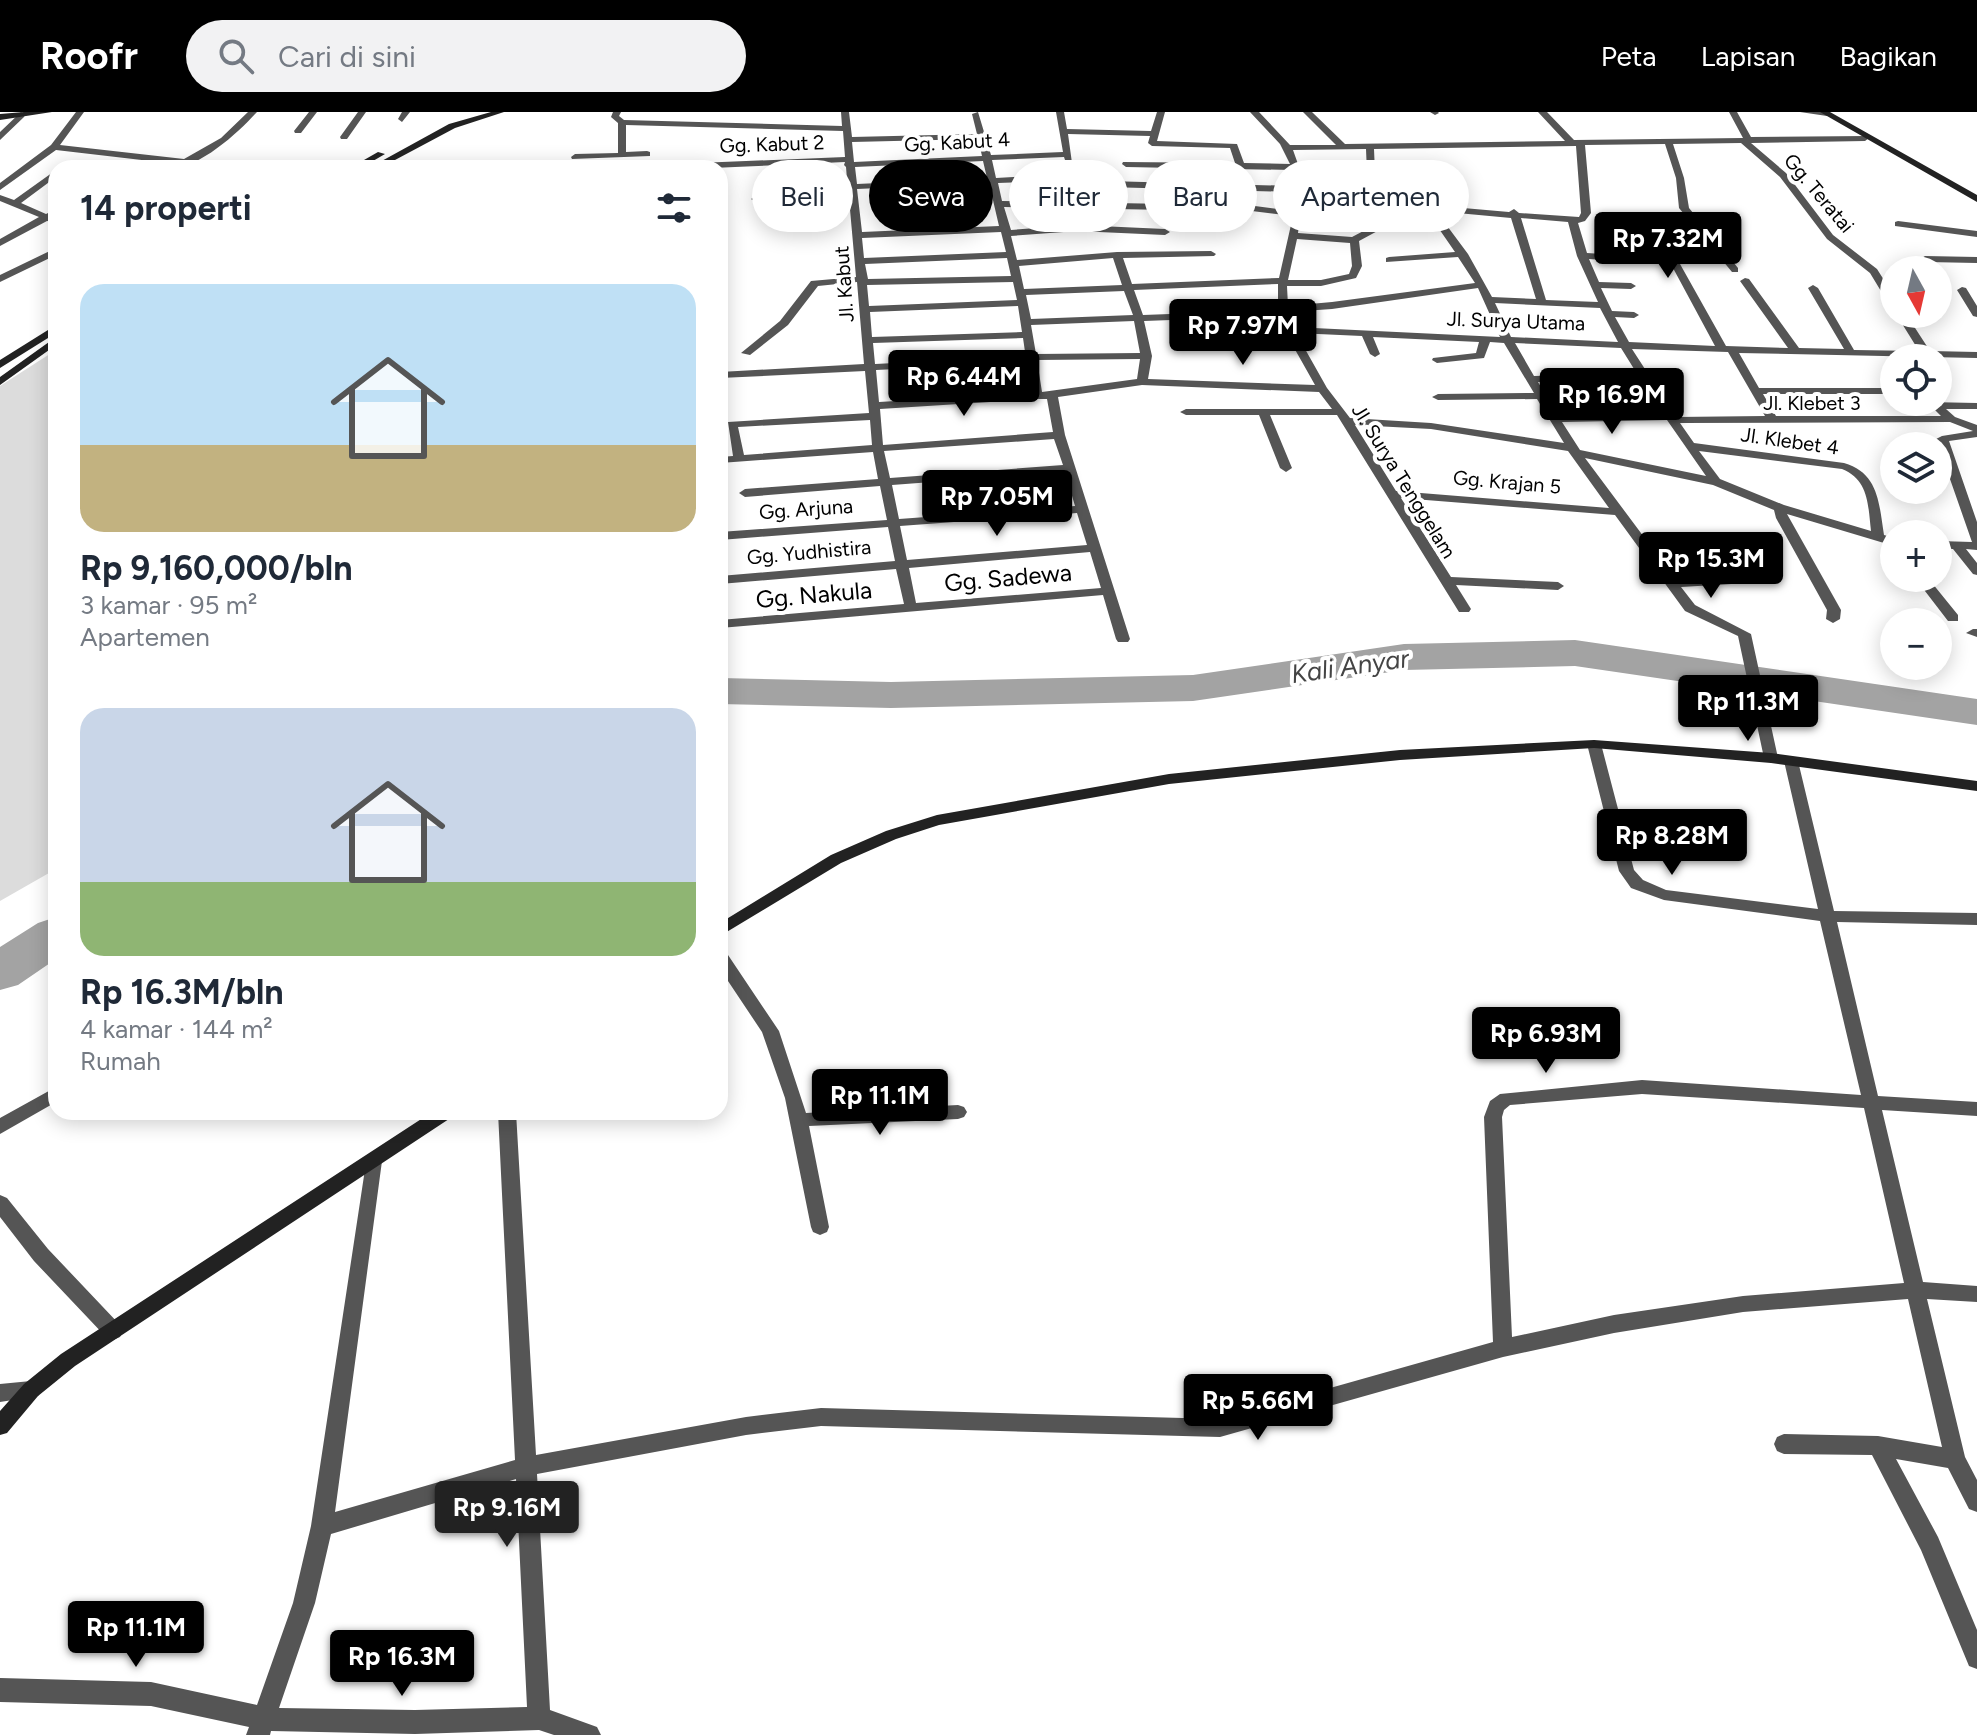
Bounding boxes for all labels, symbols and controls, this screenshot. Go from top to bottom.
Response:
search box [186,20,746,92]
text: Roofr [40,33,138,79]
icon: search [214,34,258,78]
text: Cari di sini [278,38,416,75]
text: Peta [1601,39,1657,73]
text: Lapisan [1701,39,1795,73]
text: Bagikan [1839,39,1937,73]
street label: Gg. Kabut 4 [903,127,1011,157]
street label: Gg. Kabut 2 [719,130,825,158]
street label: Gg. Teratai [1779,148,1859,238]
chip: Beli [752,160,853,232]
chip: Sewa [869,160,993,232]
chip: Filter [1009,160,1128,232]
chip: Baru [1144,160,1257,232]
chip: Apartemen [1273,160,1469,232]
icon: filters [652,186,696,230]
text: 14 properti [80,188,252,229]
pin: Rp 7.32M [1585,212,1751,280]
text: Rp 7.32M [1612,222,1724,254]
street label: Jl. Kabut [829,245,859,323]
north arrow [1880,256,1952,328]
map controls [1880,256,1952,680]
pin: Rp 7.97M [1160,299,1326,367]
street label: Jl. Surya Utama [1446,307,1586,335]
text: Rp 7.97M [1187,309,1299,341]
icon: home [316,336,460,480]
button: locate [1880,344,1952,416]
pin: Rp 6.44M [881,350,1047,418]
text: Rp 6.44M [906,360,1022,392]
pin: Rp 16.9M [1529,368,1695,436]
text: Rp 16.9M [1558,378,1666,410]
street label: Jl. Klebet 3 [1763,391,1861,415]
street label: Jl. Surya Tenggelam [1347,399,1461,563]
street label: Jl. Klebet 4 [1739,422,1841,460]
button: layers [1880,432,1952,504]
street label: Gg. Krajan 5 [1452,465,1562,499]
pin: Rp 7.05M [914,470,1080,538]
text: Rp 7.05M [940,480,1054,512]
street label: Gg. Arjuna [758,494,854,524]
button: + [1880,520,1952,592]
pin: Rp 15.3M [1628,532,1794,600]
street label: Gg. Yudhistira [746,535,872,569]
text: Rp 15.3M [1657,542,1765,574]
text: Rp 9,160,000/bln [80,548,352,589]
street label: Gg. Sadewa [943,557,1073,598]
street label: Gg. Nakula [755,575,873,614]
text: 3 kamar · 95 m² [80,589,257,621]
button: − [1880,608,1952,680]
text: Apartemen [80,621,210,653]
water label: Kali Anyar [1289,642,1412,690]
pin: Rp 11.3M [1665,675,1831,743]
text: Rp 11.3M [1696,685,1800,717]
icon: home [316,760,460,904]
pin: Rp 8.28M [1589,809,1755,877]
text: Rp 8.28M [1615,819,1729,851]
text: Rp 16.3M/bln [80,972,284,1013]
pin: Rp 6.93M [1463,1007,1629,1075]
text: 4 kamar · 144 m² [80,1013,273,1045]
text: Rp 6.93M [1490,1017,1602,1049]
text: Rumah [80,1045,161,1077]
pin: Rp 11.1M [797,1069,963,1137]
text: Rp 11.1M [830,1079,930,1111]
pin: Rp 5.66M [1175,1374,1341,1442]
text: Rp 5.66M [1202,1384,1314,1416]
pin: Rp 9.16M [424,1481,590,1549]
text: Rp 9.16M [453,1491,561,1523]
pin: Rp 11.1M [53,1601,219,1669]
text: Rp 11.1M [86,1611,186,1643]
pin: Rp 16.3M [319,1630,485,1698]
text: Rp 16.3M [348,1640,456,1672]

